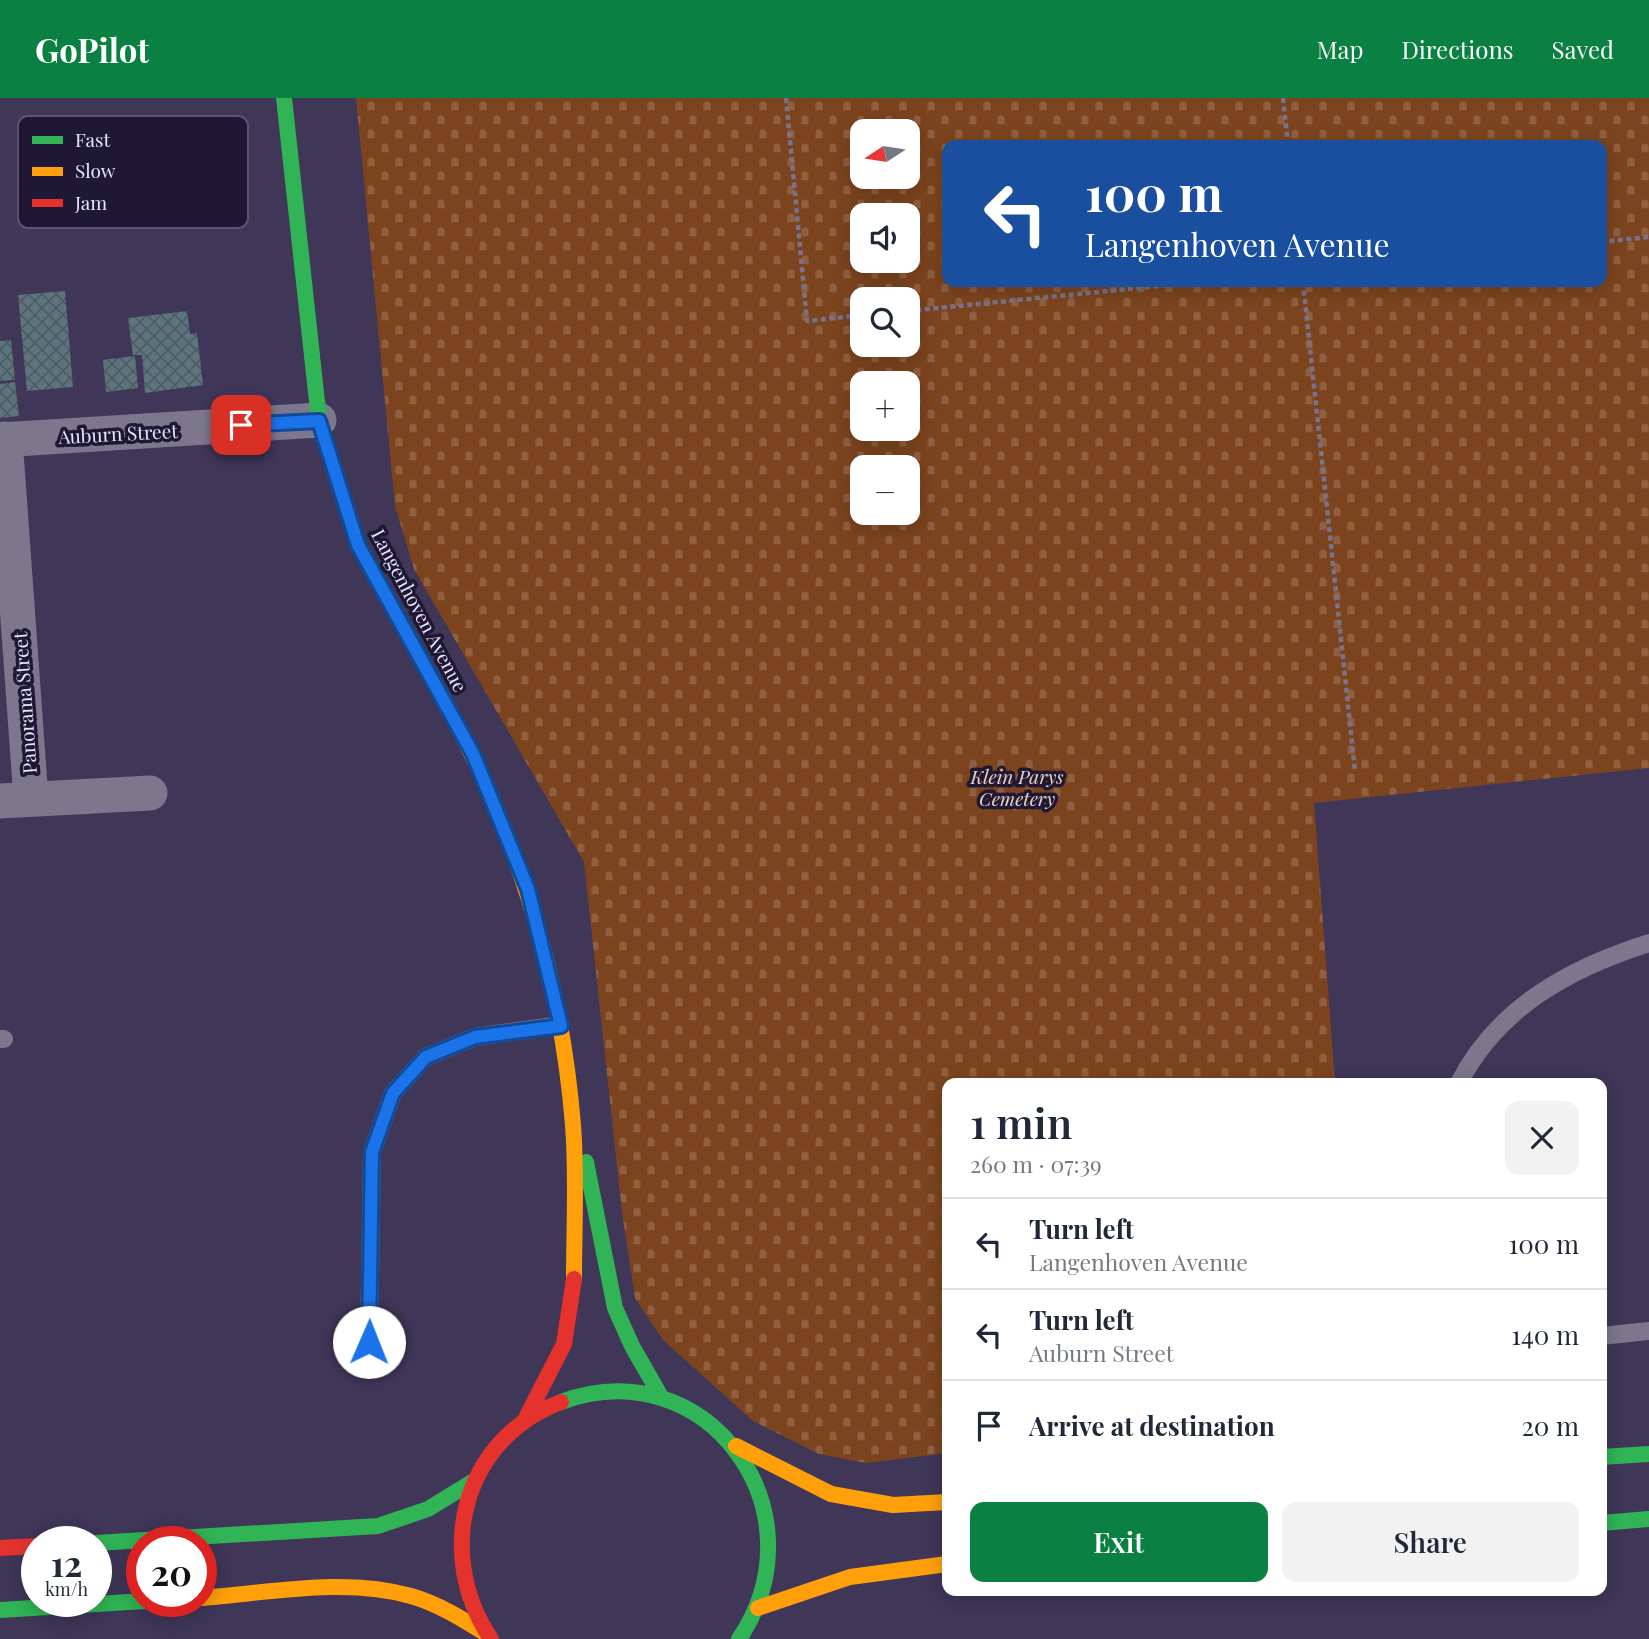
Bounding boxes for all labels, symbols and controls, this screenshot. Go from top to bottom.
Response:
text: GoPilot [35,27,149,71]
text: Map [1317,33,1363,65]
text: Directions [1401,33,1514,65]
text: Saved [1552,33,1614,65]
legend [18,116,248,228]
north arrow [850,119,920,189]
map controls [850,119,920,525]
text: Fast [75,126,111,152]
text: Slow [75,157,116,183]
text: 100 m [1085,159,1223,224]
icon: left [970,168,1061,259]
text: Jam [74,189,107,215]
button: sound [850,203,920,273]
text: Langenhoven Avenue [1085,222,1390,265]
button: search [850,287,920,357]
button: + [850,371,920,441]
pin [211,395,271,455]
icon: arrive [222,406,260,444]
street label: Auburn Street [57,417,179,449]
button: − [850,455,920,525]
street label: Langenhoven Avenue [366,524,474,696]
street label: Panorama Street [6,631,42,775]
park label: Klein Parys Cemetery [969,763,1064,811]
text: 1 min [970,1094,1072,1150]
button: close [1505,1101,1579,1175]
text: 260 m · 07:39 [970,1148,1102,1179]
text: Turn left [1029,1211,1134,1246]
icon: left [970,1225,1008,1263]
text: 100 m [1509,1226,1579,1261]
text: Langenhoven Avenue [1029,1246,1248,1277]
text: Turn left [1029,1302,1134,1337]
position arrow [332,1305,406,1379]
icon: left [970,1316,1008,1354]
text: 140 m [1511,1317,1579,1352]
text: Auburn Street [1029,1337,1174,1368]
icon: arrive [970,1407,1008,1445]
text: Arrive at destination [1029,1408,1275,1443]
text: 20 m [1521,1408,1579,1443]
button: Exit [970,1502,1268,1582]
button: Share [1282,1502,1579,1582]
speed limit sign: 20 [126,1526,217,1617]
text: 12 [51,1539,82,1586]
text: km/h [45,1577,88,1601]

